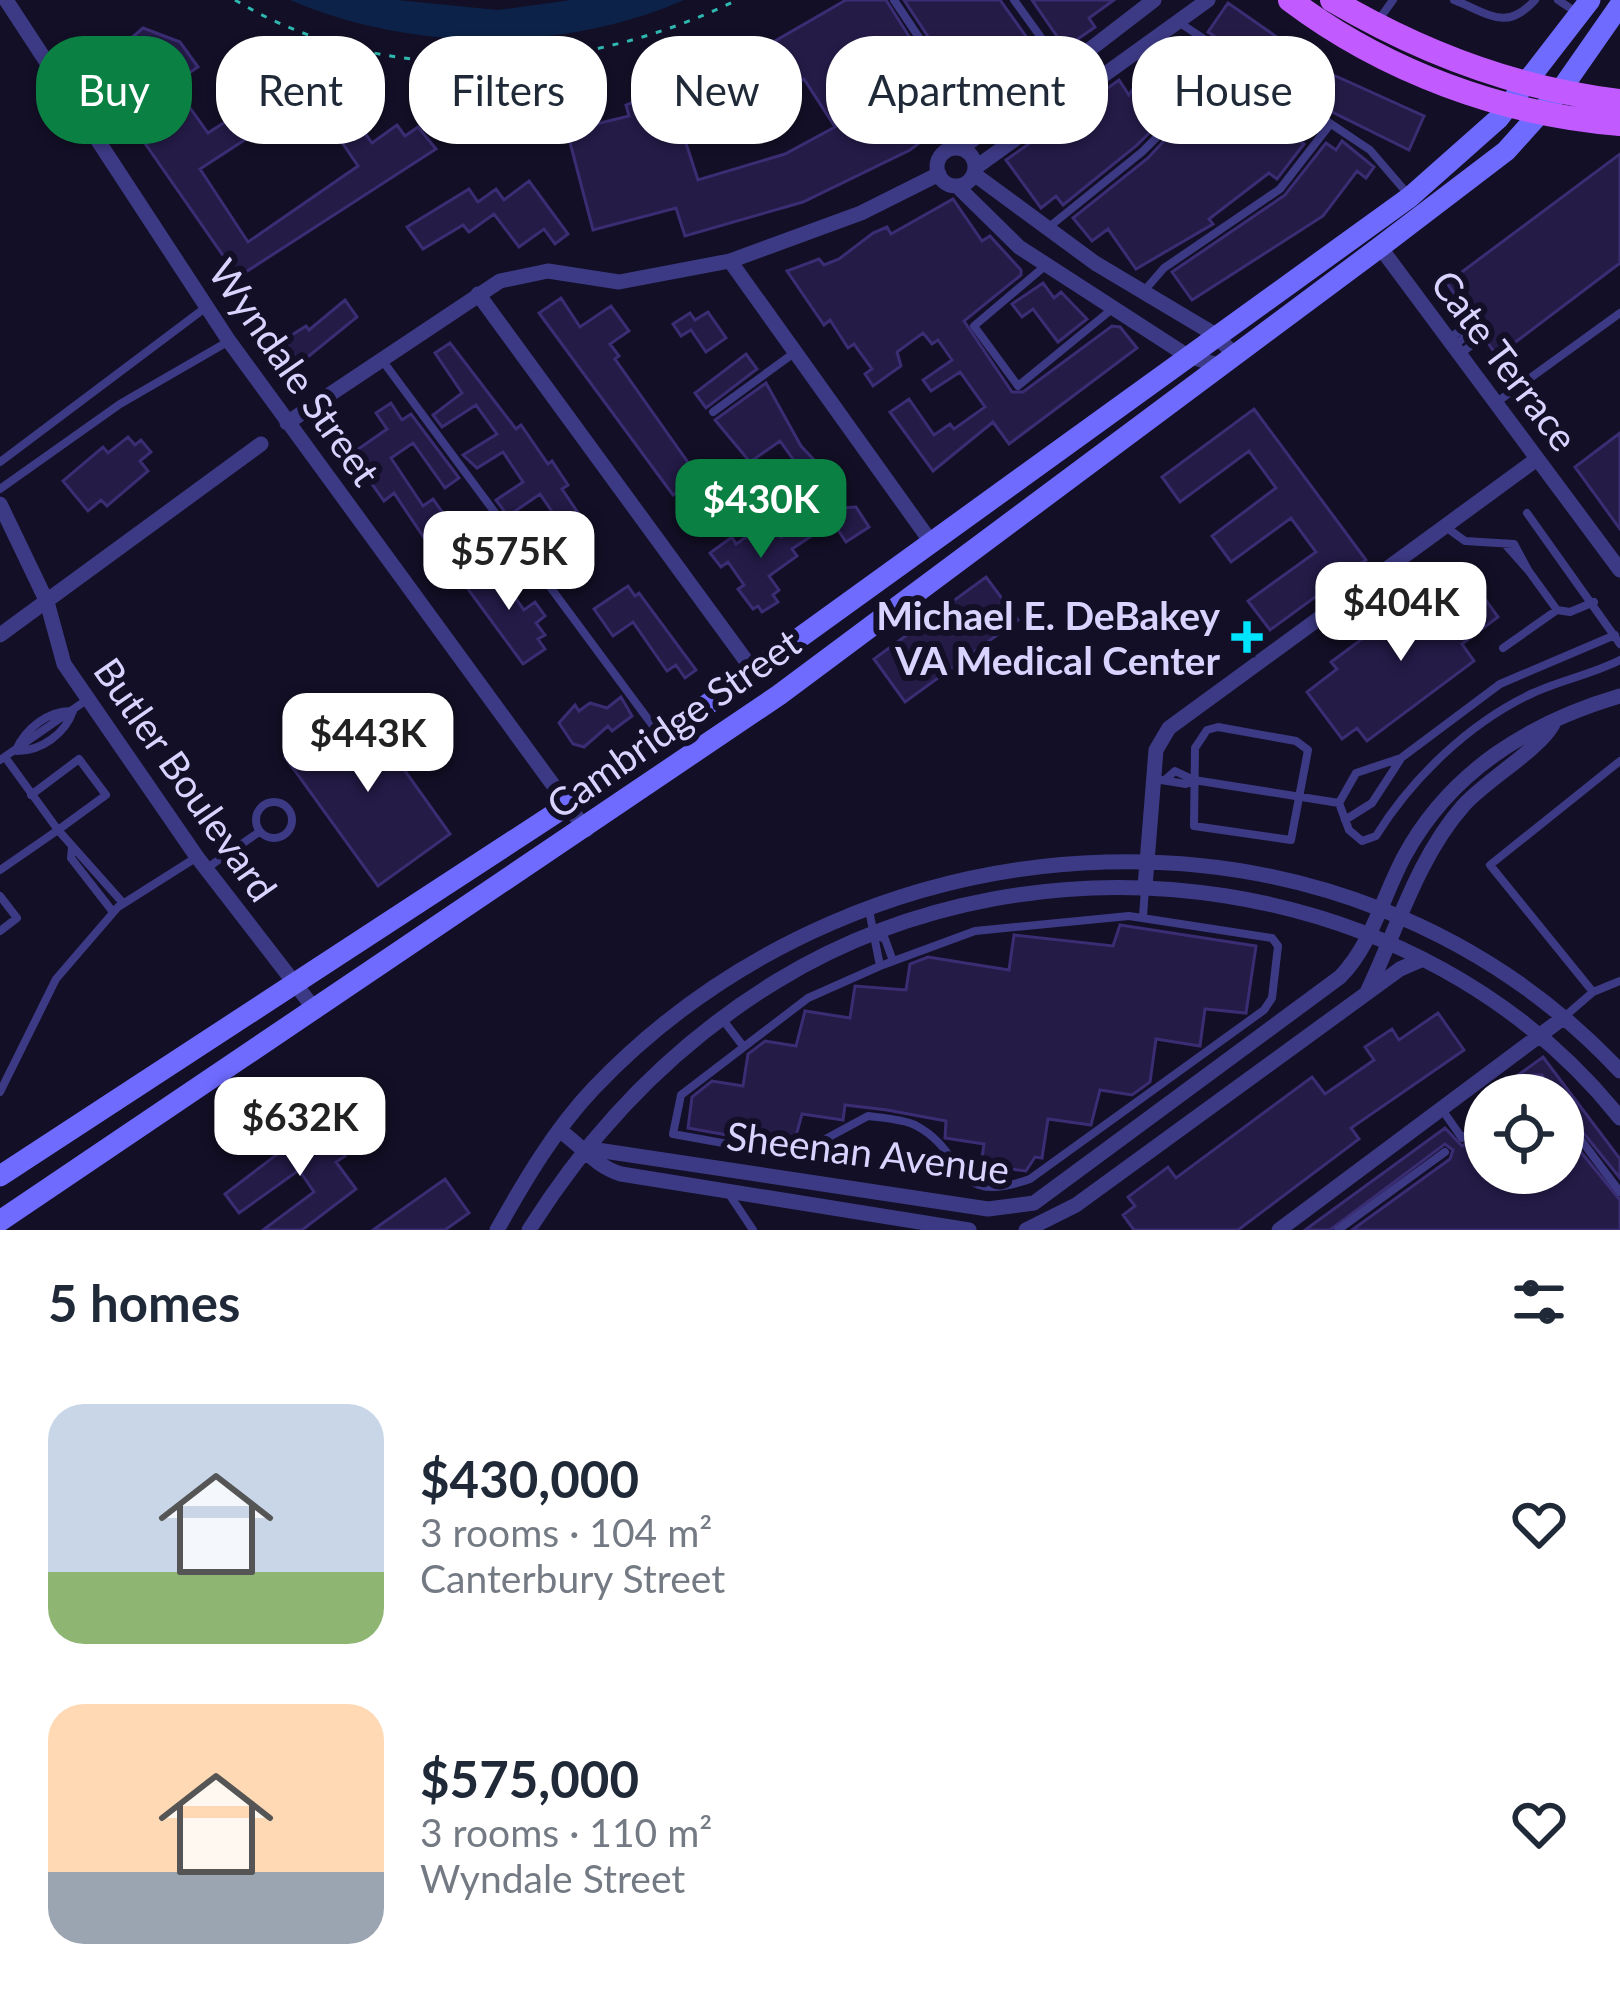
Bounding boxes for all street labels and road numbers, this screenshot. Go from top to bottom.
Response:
street label: Wyndale Street [200,250,390,494]
street label: Cate Terrace [1422,261,1588,459]
street label: Cambridge Street [538,619,808,827]
street label: Butler Boulevard [85,649,287,909]
street label: Sheenan Avenue [724,1112,1012,1192]

